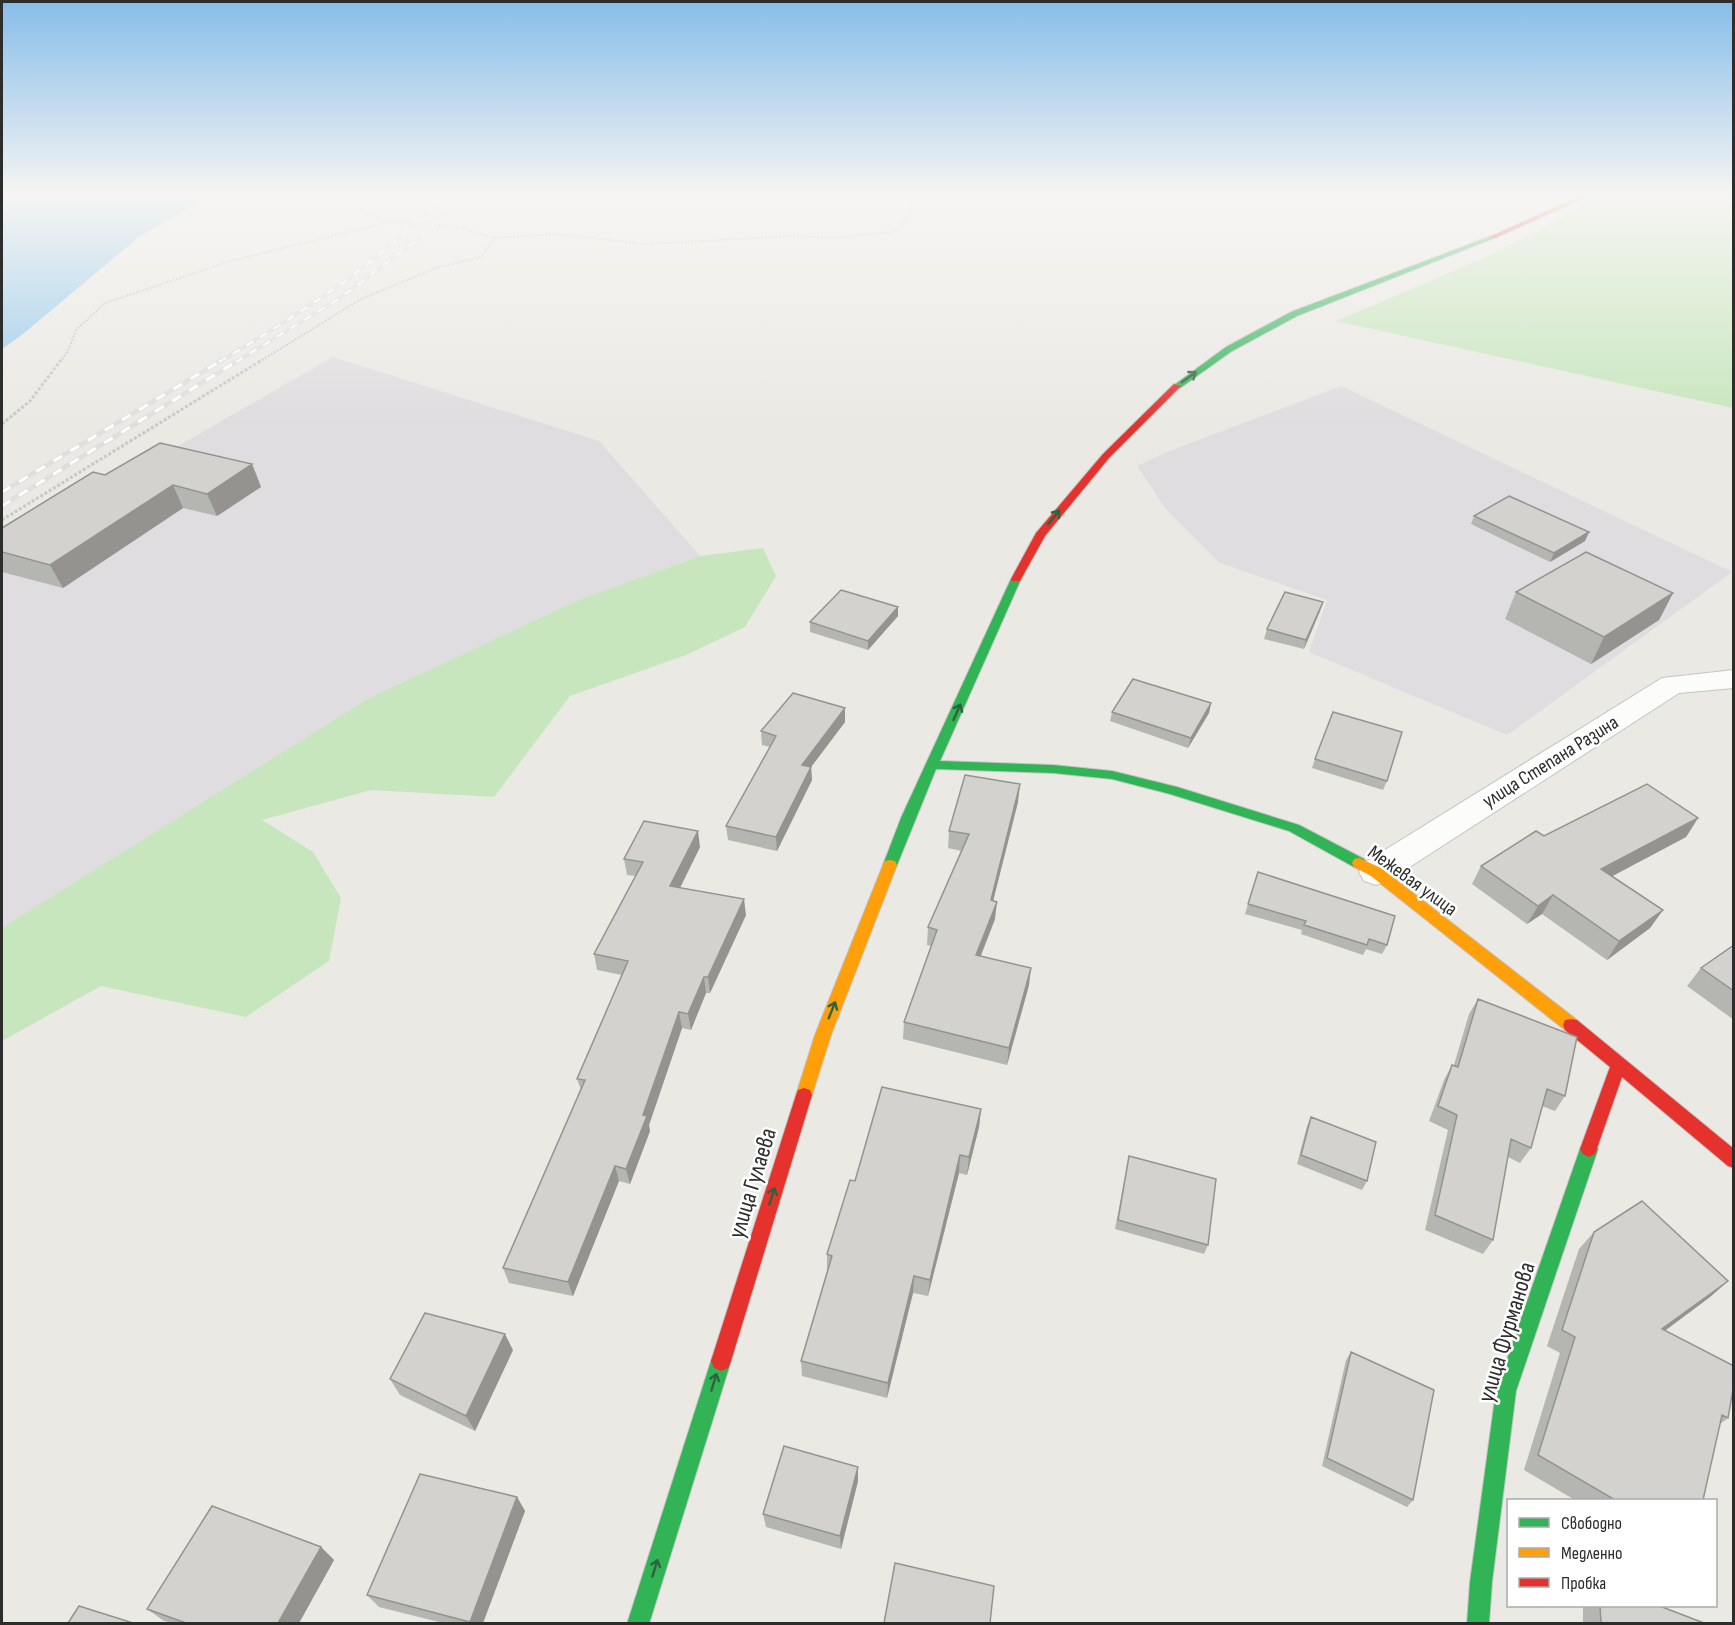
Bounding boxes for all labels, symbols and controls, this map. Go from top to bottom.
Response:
one-way arrow [1180,371,1197,383]
one-way arrow [1047,510,1061,525]
one-way arrow [951,703,963,721]
street label: улица Степана Разина [1478,710,1623,813]
street label: Межевая улица [1363,840,1462,921]
one-way arrow [827,1001,838,1020]
street label: улица Гулаева [722,1124,783,1242]
one-way arrow [767,1187,778,1206]
street label: улица Фурманова [1471,1258,1542,1406]
one-way arrow [709,1373,720,1392]
legend [1507,1499,1717,1607]
text: Свободно [1561,1513,1622,1534]
text: Медленно [1561,1543,1623,1564]
one-way arrow [650,1559,661,1578]
text: Пробка [1561,1573,1606,1594]

